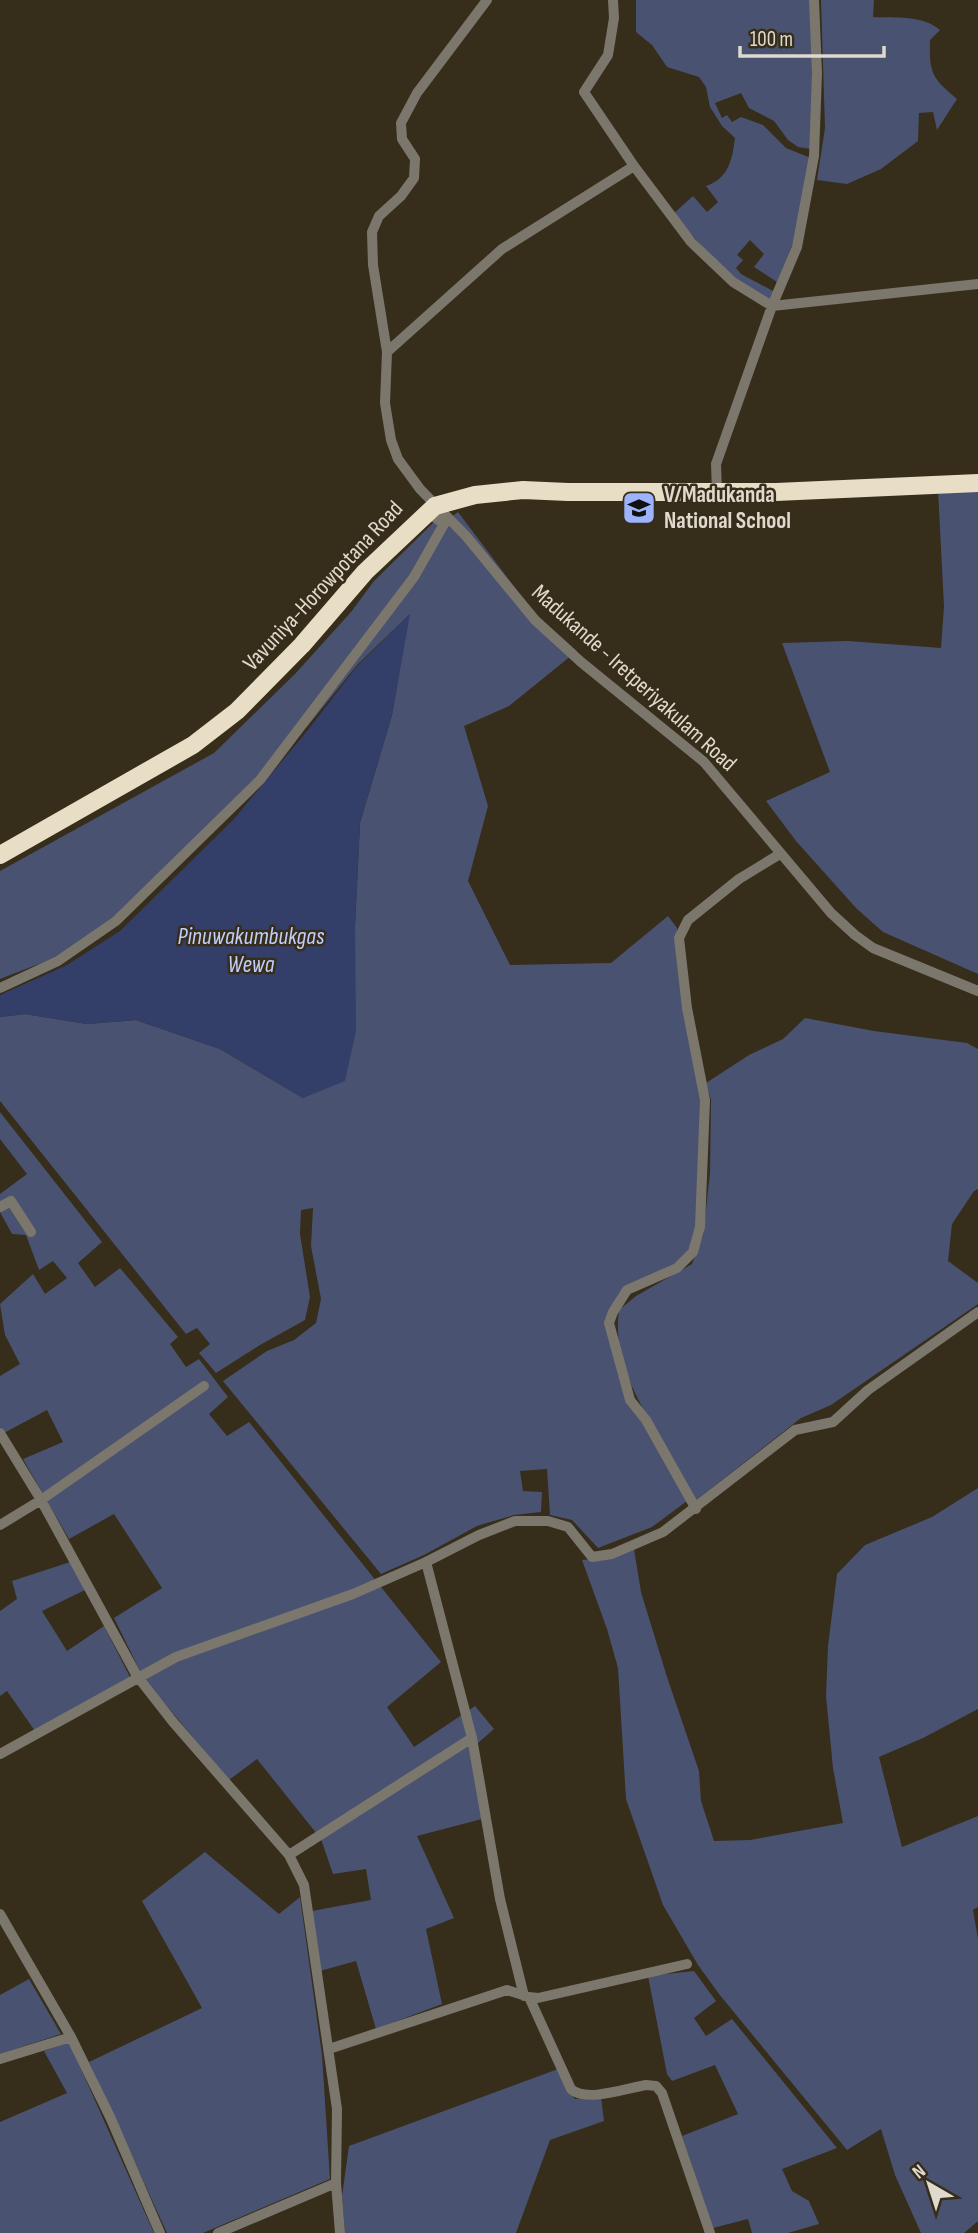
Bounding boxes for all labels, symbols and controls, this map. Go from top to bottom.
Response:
scale bar [740,14,884,58]
text: 100 m [750,27,793,52]
place label: V/Madukanda National School [664,481,791,535]
school or university icon: V/Madukanda National School [620,489,658,527]
street label: Vavuniya-Horowpotana Road [237,495,409,677]
street label: Madukande - Iretperiyakulam Road [526,579,742,777]
water label: Pinuwakumbukgas Wewa [178,922,325,979]
north arrow [894,2149,964,2219]
text: N [908,2160,930,2184]

